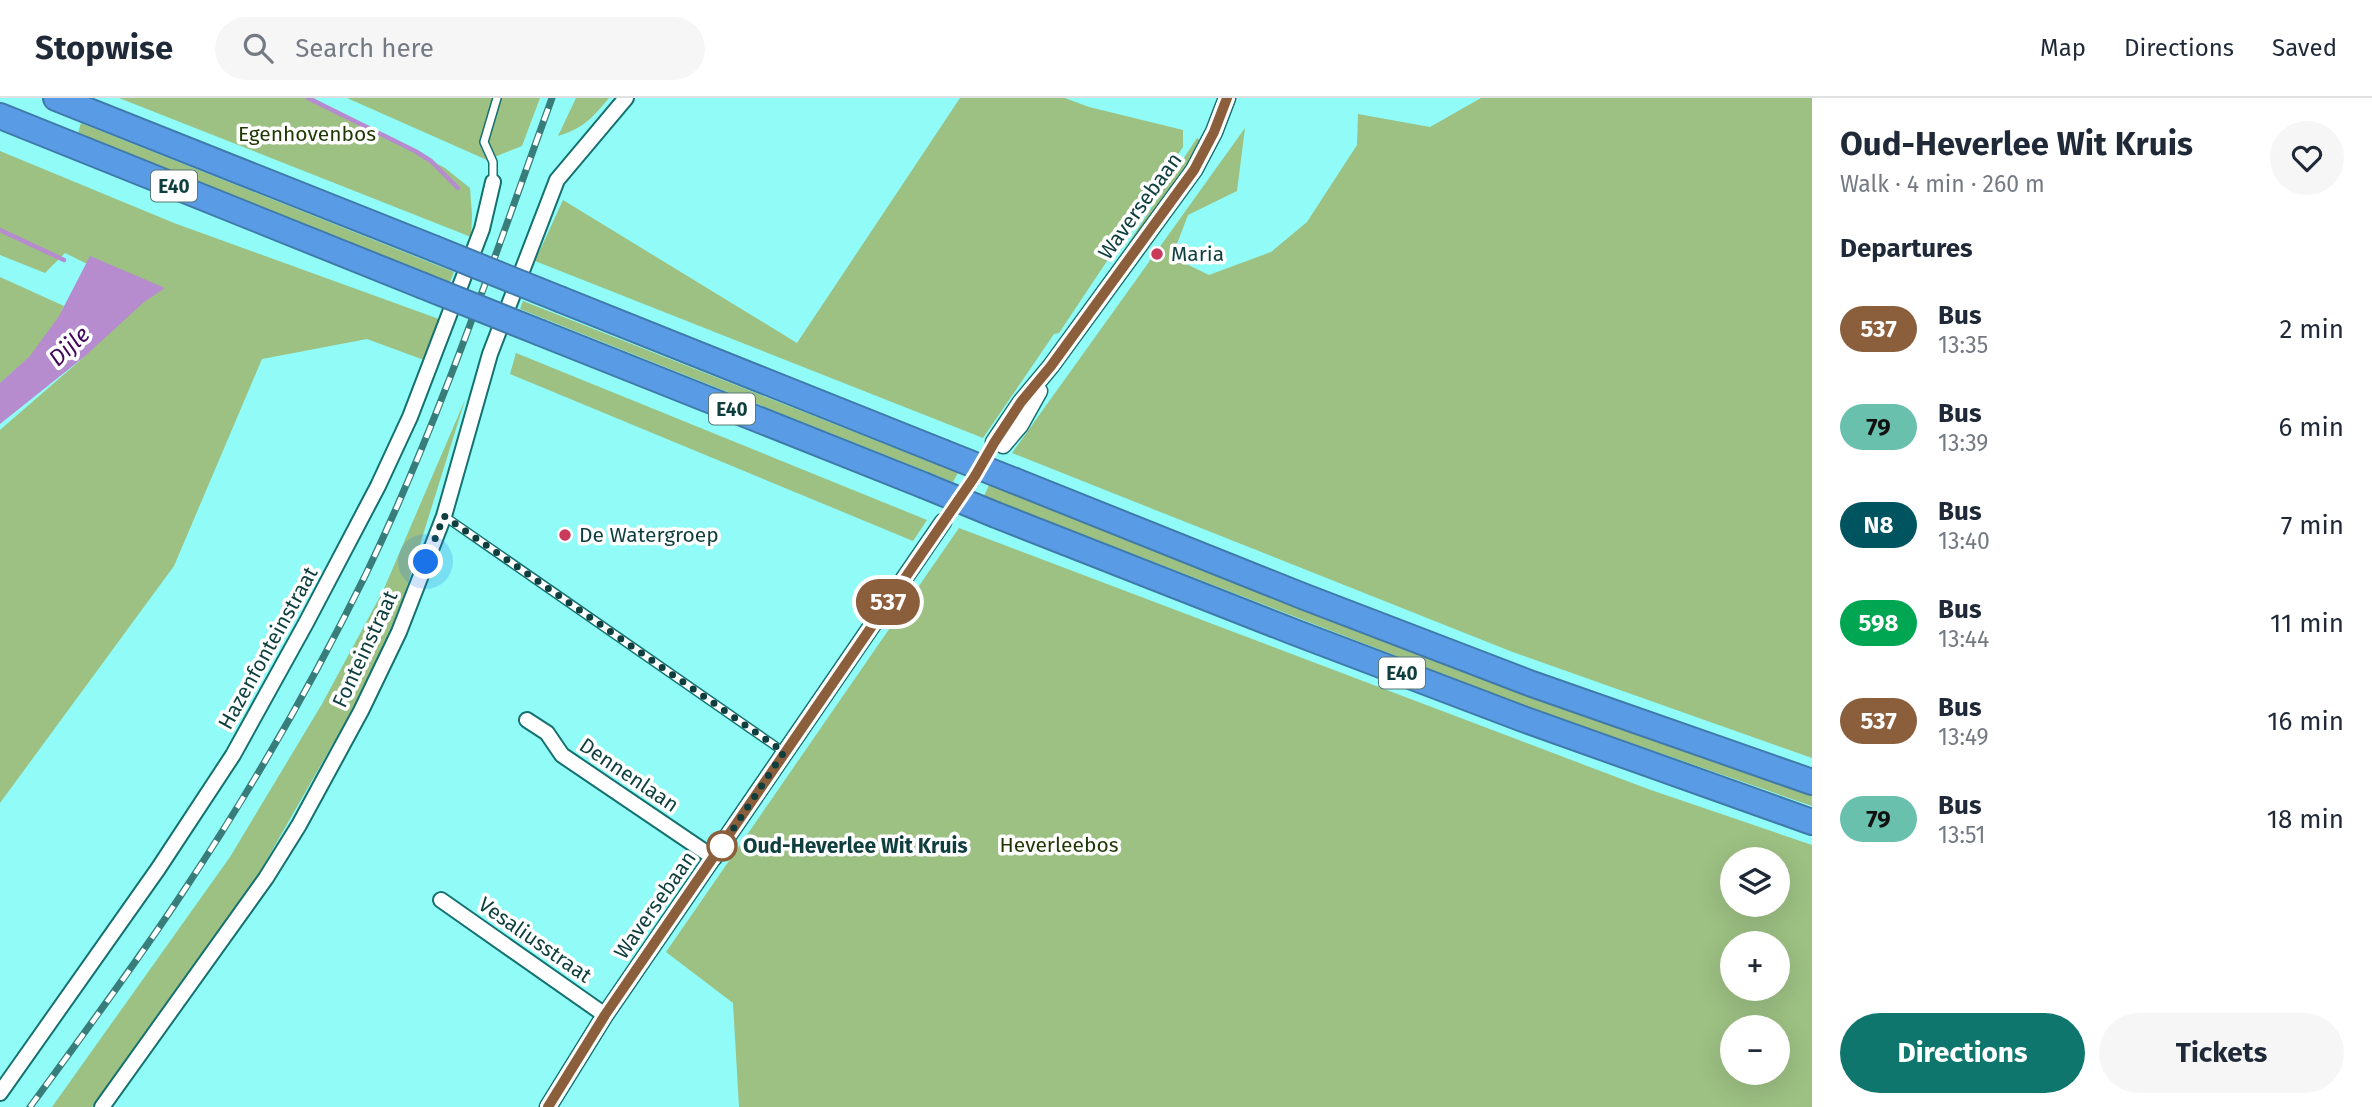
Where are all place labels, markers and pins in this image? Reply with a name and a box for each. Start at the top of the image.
place label: Maria [1171,241,1224,267]
marker: Maria [1149,246,1165,262]
place label: De Watergroep [579,522,719,548]
marker: De Watergroep [557,527,573,543]
marker: Oud-Heverlee Wit Kruis [707,831,737,861]
place label: Oud-Heverlee Wit Kruis [743,833,968,859]

